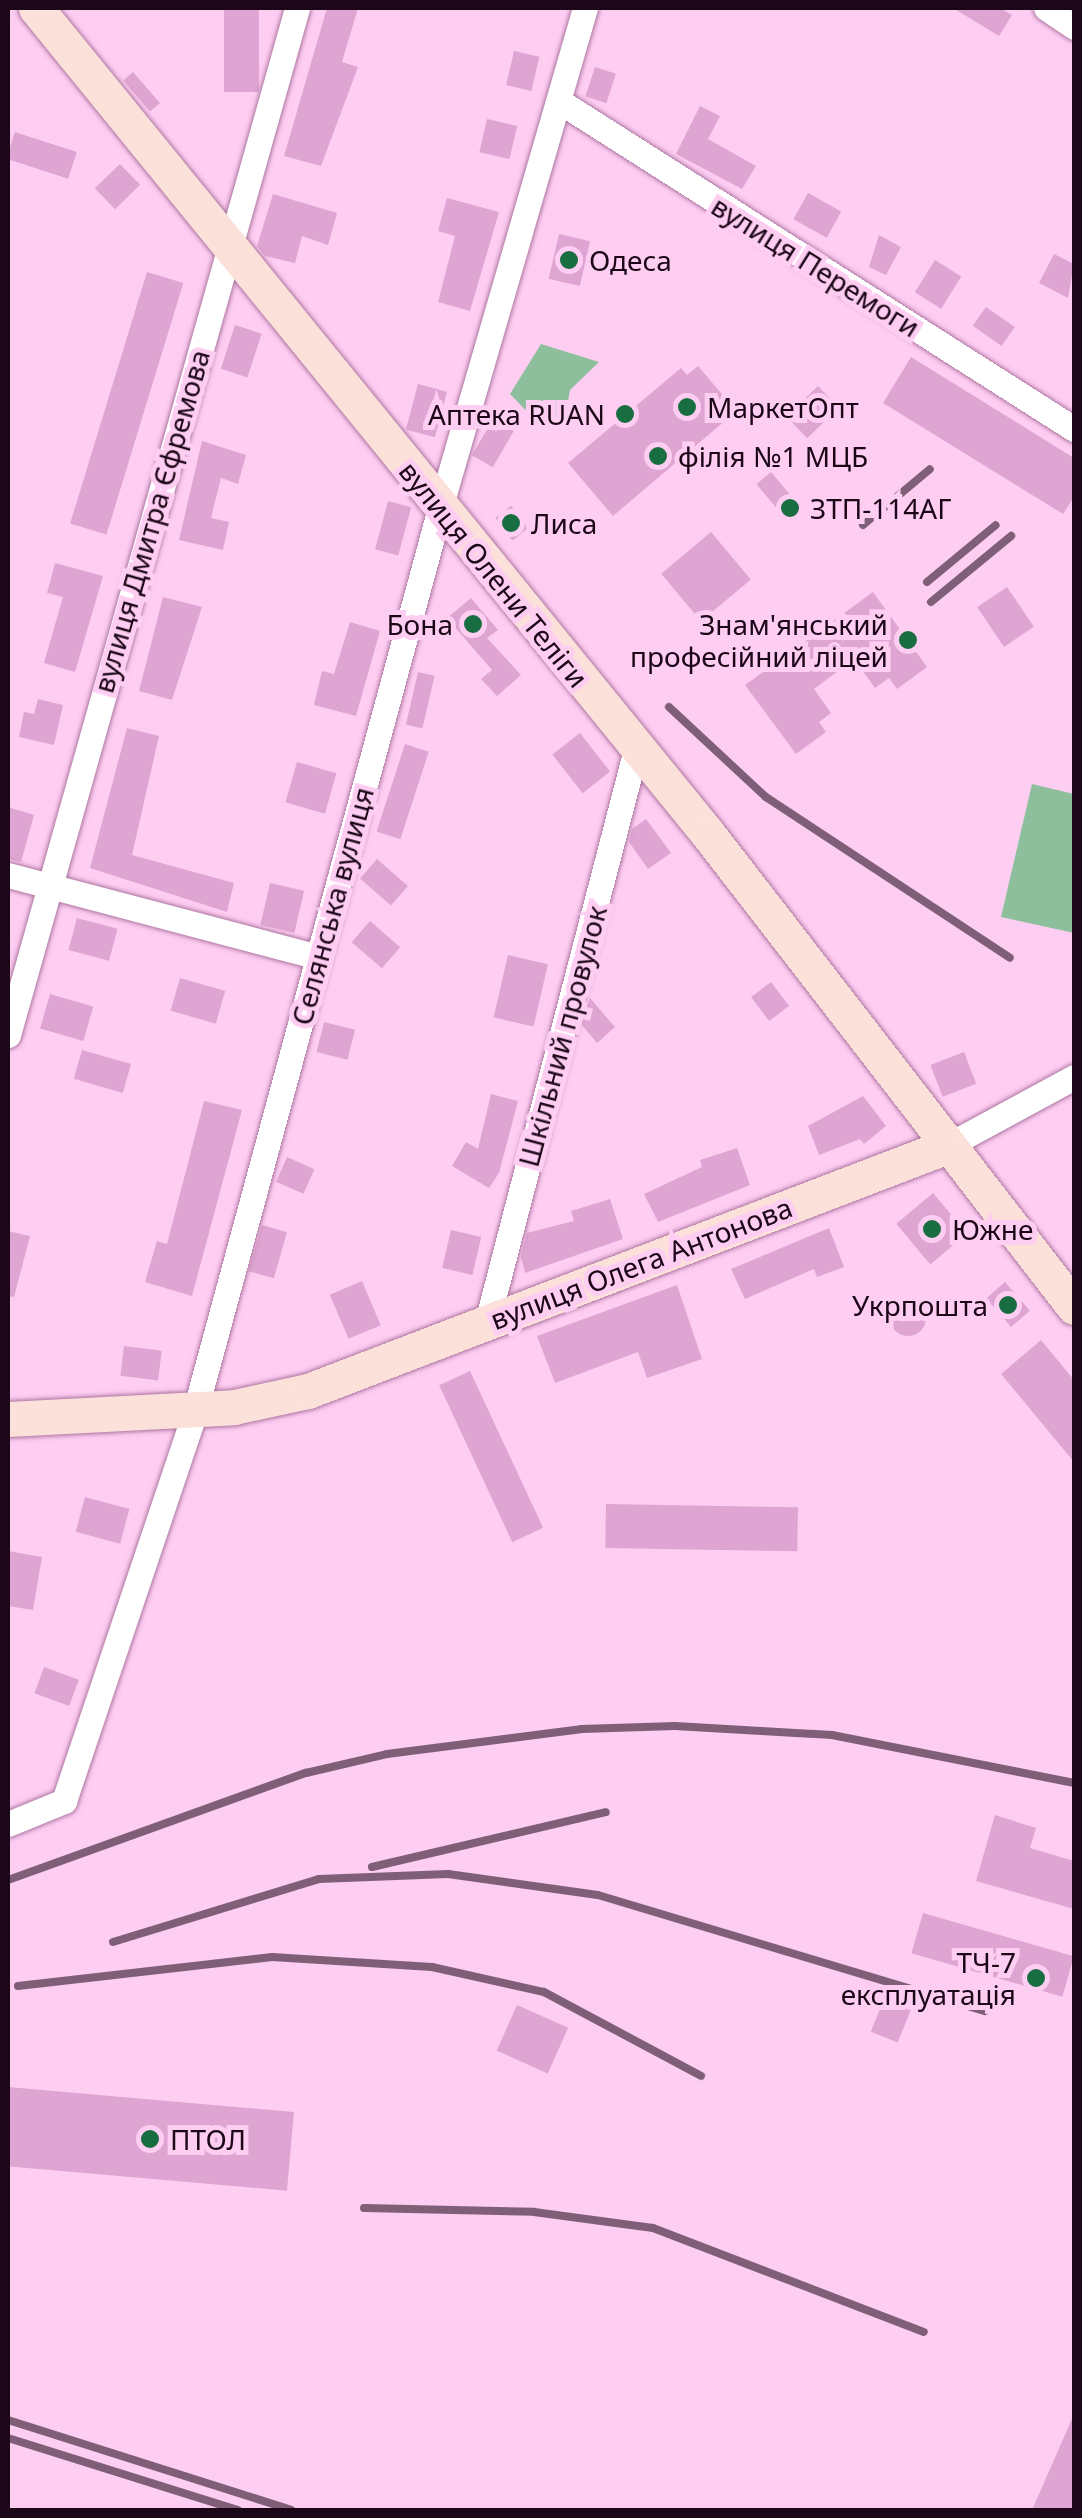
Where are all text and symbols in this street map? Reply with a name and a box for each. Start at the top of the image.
street label: вулиця Перемоги [706,188,926,344]
place label: Одеса [589,243,672,277]
marker: Одеса [558,249,580,271]
street label: вулиця Дмитра Єфремова [86,346,216,696]
place label: МаркетОпт [707,390,859,424]
marker: МаркетОпт [676,396,698,418]
place label: Аптека RUAN [428,397,605,431]
marker: Аптека RUAN [614,403,636,425]
place label: філія №1 МЦБ [678,439,868,473]
marker: філія №1 МЦБ [647,445,669,467]
street label: вулиця Олени Теліги [393,454,595,694]
place label: ЗТП-114АГ [810,491,951,525]
marker: ЗТП-114АГ [779,497,801,519]
place label: Лиса [531,506,597,540]
marker: Лиса [500,512,522,534]
place label: Бона [386,607,453,641]
place label: Знам'янський професійний ліцей [630,607,888,673]
marker: Бона [462,613,484,635]
marker: Знам'янський професійний ліцей [897,629,919,651]
street label: Селянська вулиця [284,783,380,1029]
street label: Шкільний провулок [511,902,613,1170]
street label: вулиця Олега Антонова [485,1190,797,1336]
place label: Южне [952,1212,1033,1246]
marker: Южне [921,1218,943,1240]
place label: Укрпошта [852,1288,988,1322]
marker: Укрпошта [997,1294,1019,1316]
place label: ТЧ-7 експлуатація [841,1945,1016,2011]
marker: ТЧ-7 експлуатація [1025,1967,1047,1989]
place label: ПТОЛ [170,2122,246,2156]
marker: ПТОЛ [139,2128,161,2150]

